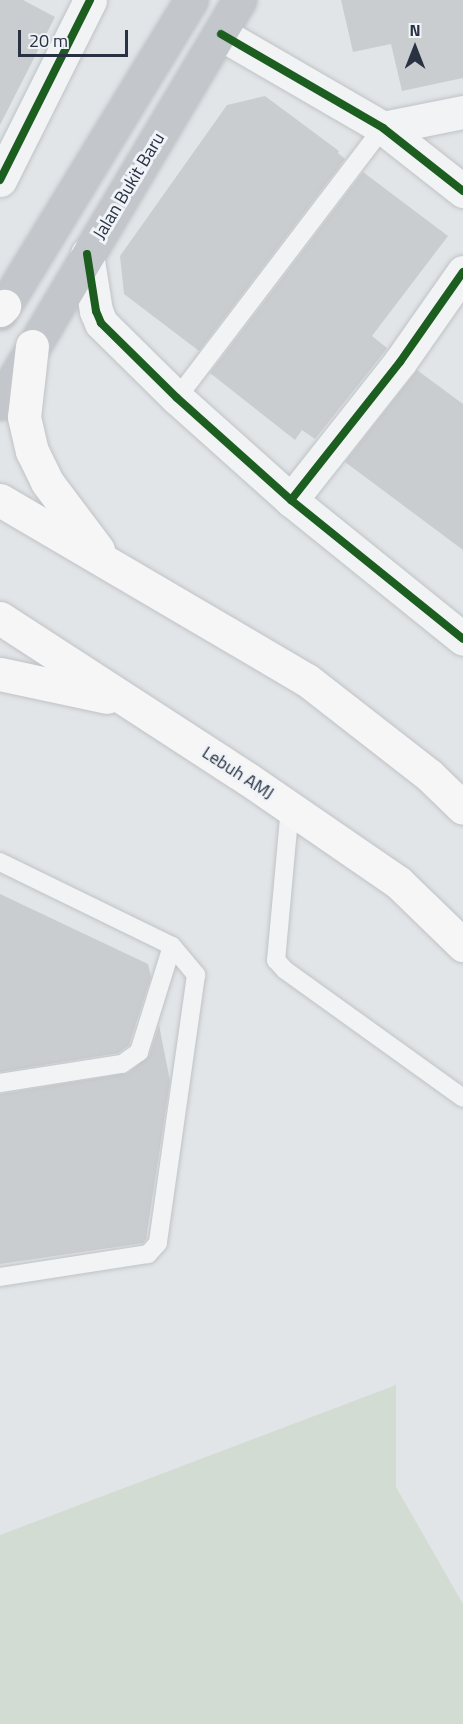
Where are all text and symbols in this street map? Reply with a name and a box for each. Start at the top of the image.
scale bar [21,18,130,56]
north arrow [385,18,445,78]
text: N [409,18,421,42]
text: 20 m [29,27,68,54]
street label: Jalan Bukit Baru [89,129,169,243]
street label: Lebuh AMJ [198,742,278,804]

